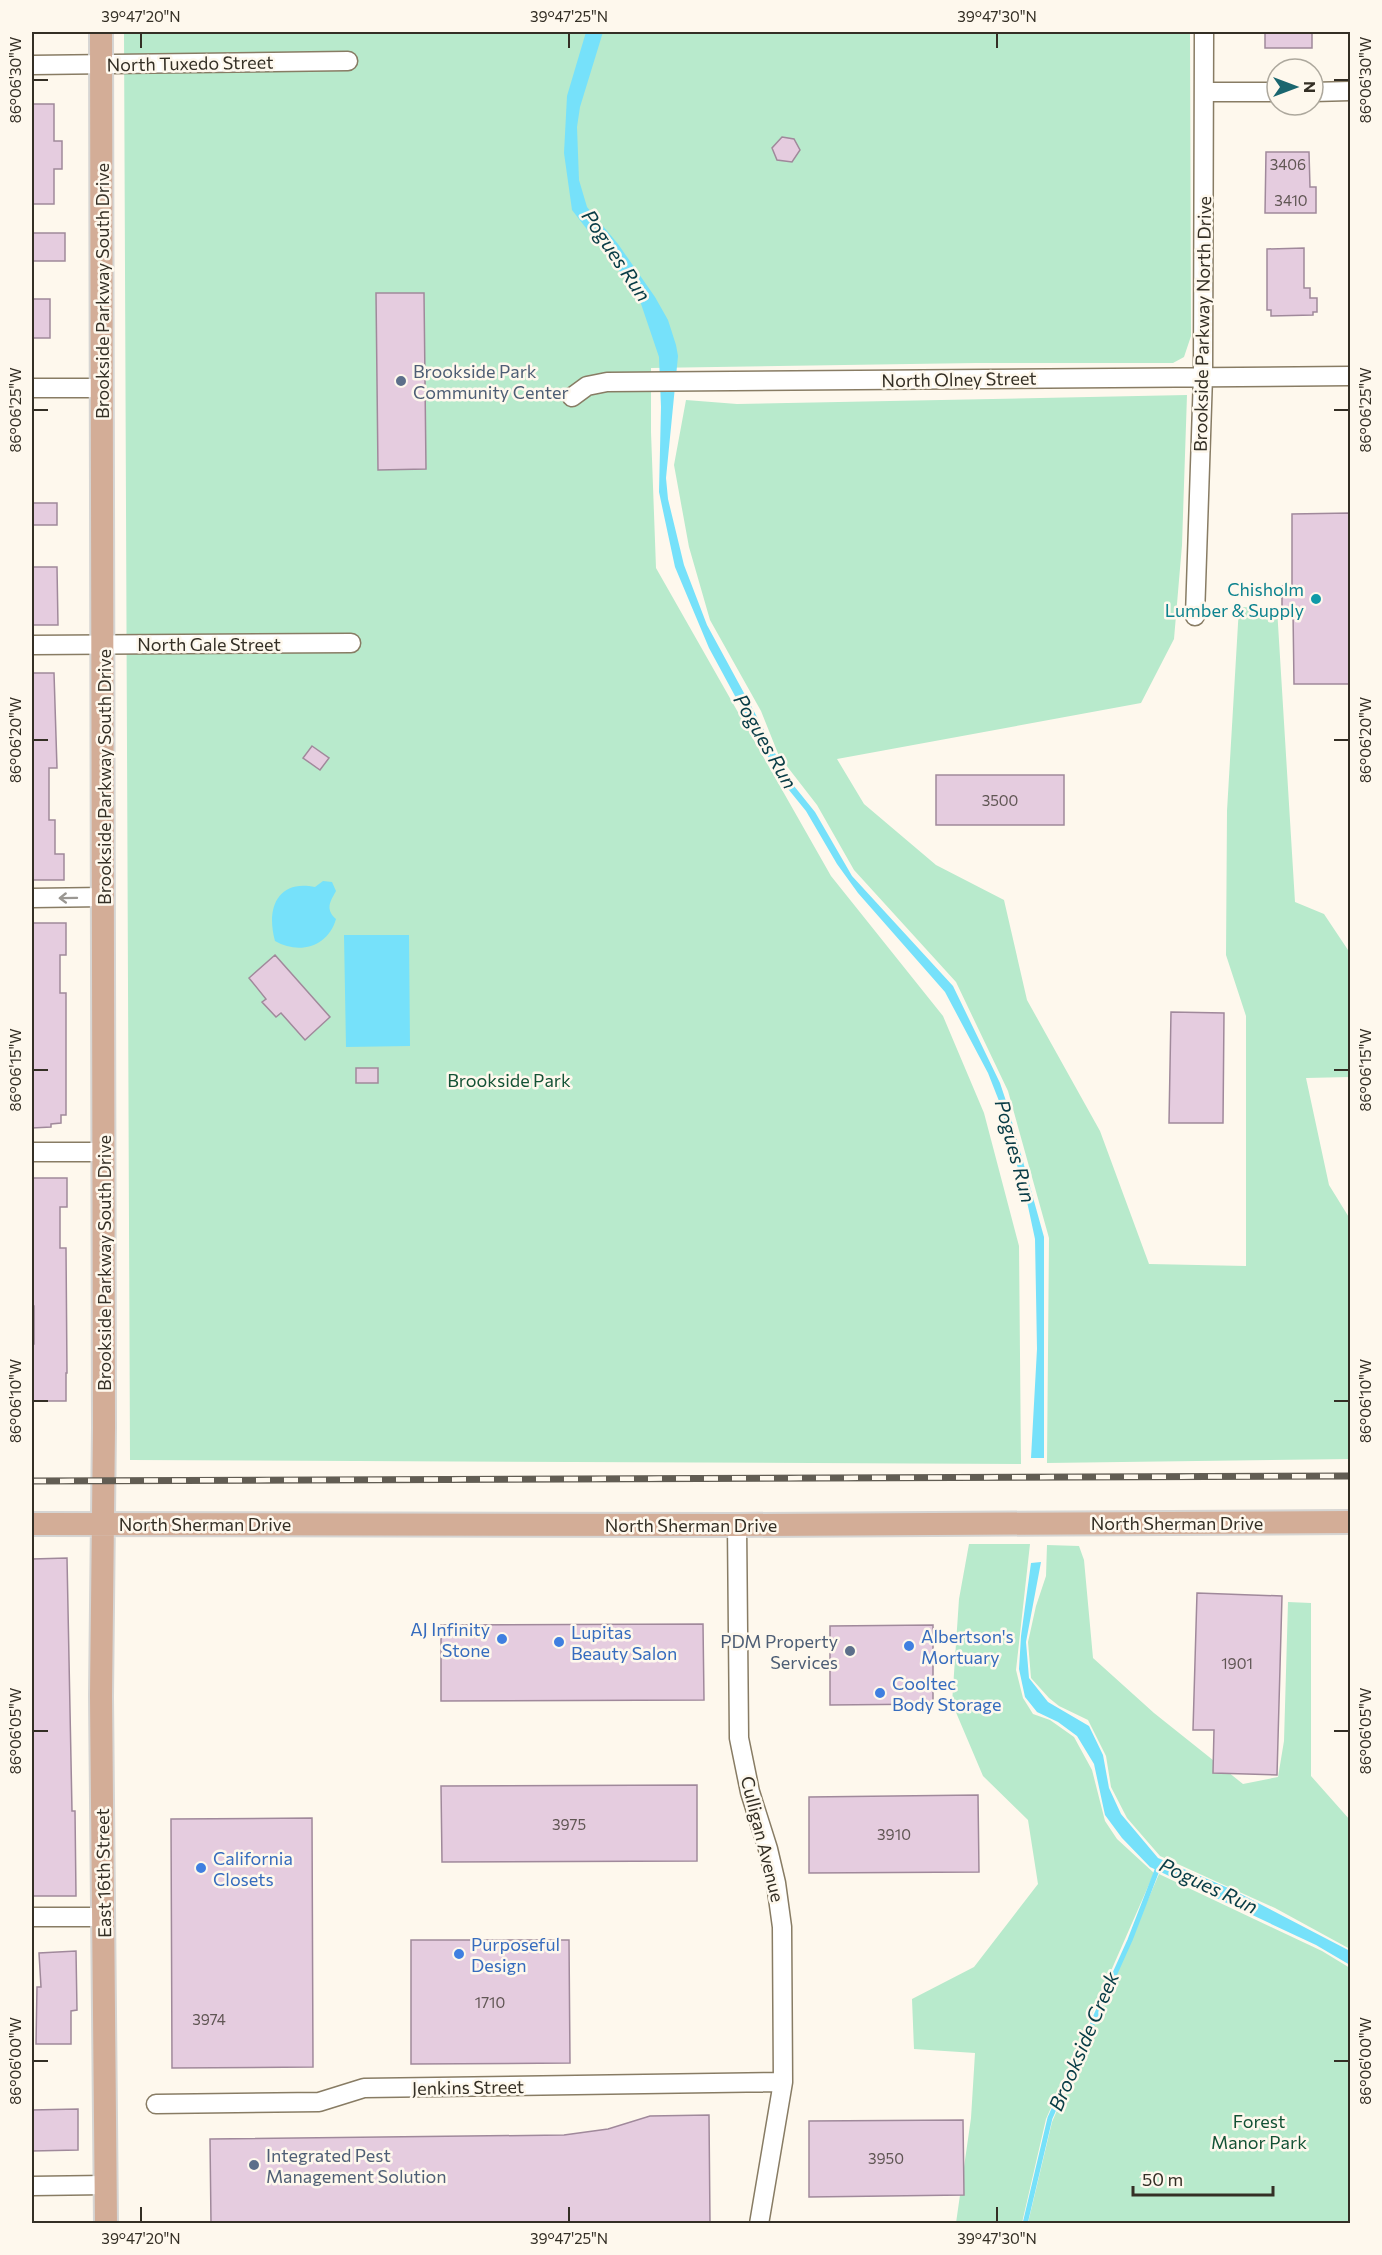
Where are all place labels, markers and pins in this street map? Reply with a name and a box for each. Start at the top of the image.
place label: Brookside Park Community Center [413,360,569,403]
marker: Brookside Park Community Center [394,374,408,388]
place label: Chisholm Lumber & Supply [1165,578,1304,621]
marker: Chisholm Lumber & Supply [1309,592,1323,606]
place label: AJ Infinity Stone [410,1618,490,1661]
place label: Lupitas Beauty Salon [571,1621,677,1664]
place label: Albertson's Mortuary [921,1625,1014,1668]
place label: PDM Property Services [720,1630,838,1673]
marker: AJ Infinity Stone [495,1632,509,1646]
marker: Lupitas Beauty Salon [552,1635,566,1649]
marker: Albertson's Mortuary [902,1639,916,1653]
marker: PDM Property Services [843,1644,857,1658]
place label: Cooltec Body Storage [892,1672,1001,1715]
marker: Cooltec Body Storage [873,1686,887,1700]
place label: California Closets [213,1847,293,1890]
marker: California Closets [194,1861,208,1875]
place label: Purposeful Design [471,1933,560,1976]
marker: Purposeful Design [452,1947,466,1961]
place label: Integrated Pest Management Solution [266,2144,447,2187]
marker: Integrated Pest Management Solution [247,2158,261,2172]

